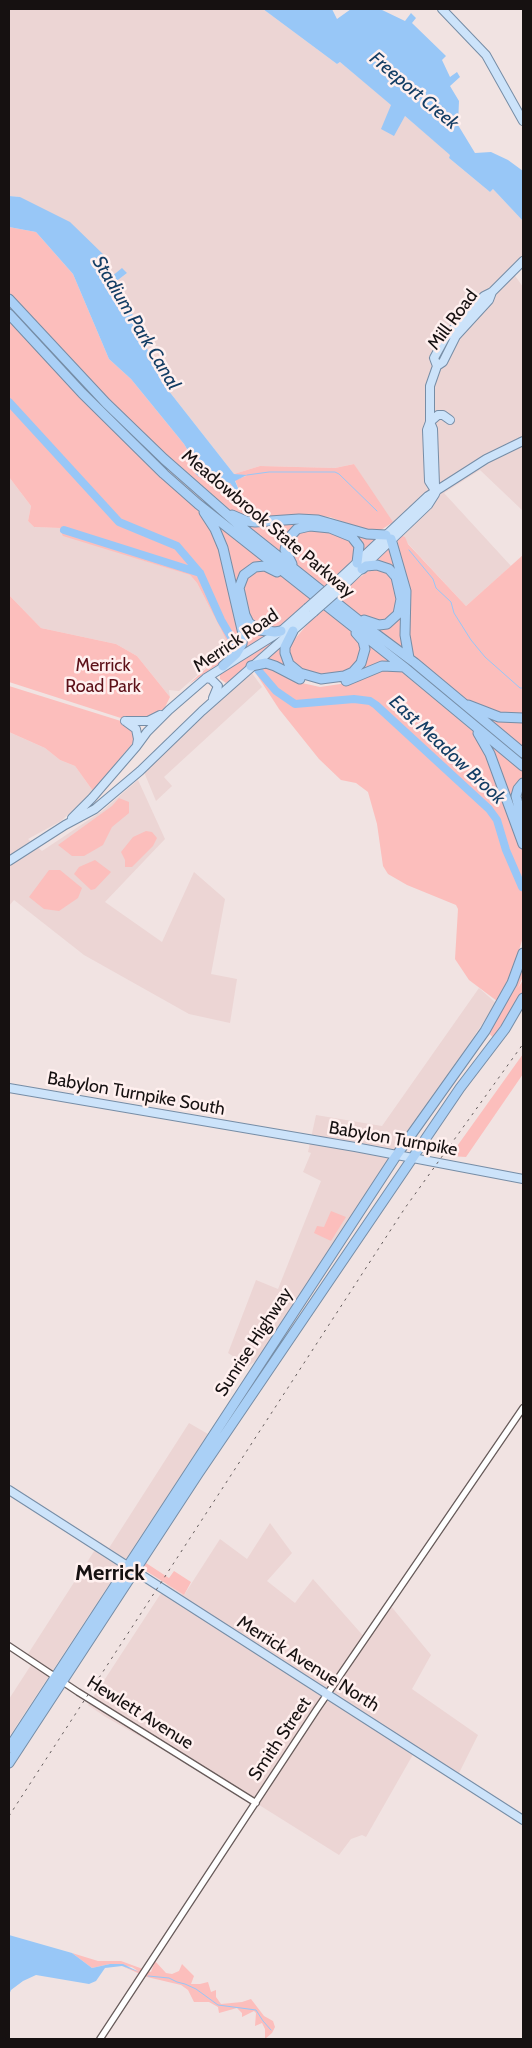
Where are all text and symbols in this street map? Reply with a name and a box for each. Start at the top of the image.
water label: Freeport Creek [365,47,463,135]
water label: Stadium Park Canal [87,252,185,394]
street label: Mill Road [423,286,483,354]
street label: Meadowbrook State Parkway [177,445,359,603]
street label: Merrick Road [189,605,283,677]
park label: Merrick Road Park [65,655,141,698]
water label: East Meadow Brook [384,691,510,809]
street label: Babylon Turnpike South [45,1068,227,1120]
street label: Babylon Turnpike [327,1117,459,1161]
street label: Sunrise Highway [211,1284,297,1400]
district label: Merrick [75,1561,145,1587]
street label: Merrick Avenue North [233,1611,383,1717]
street label: Hewlett Avenue [83,1672,197,1754]
street label: Smith Street [244,1693,316,1785]

